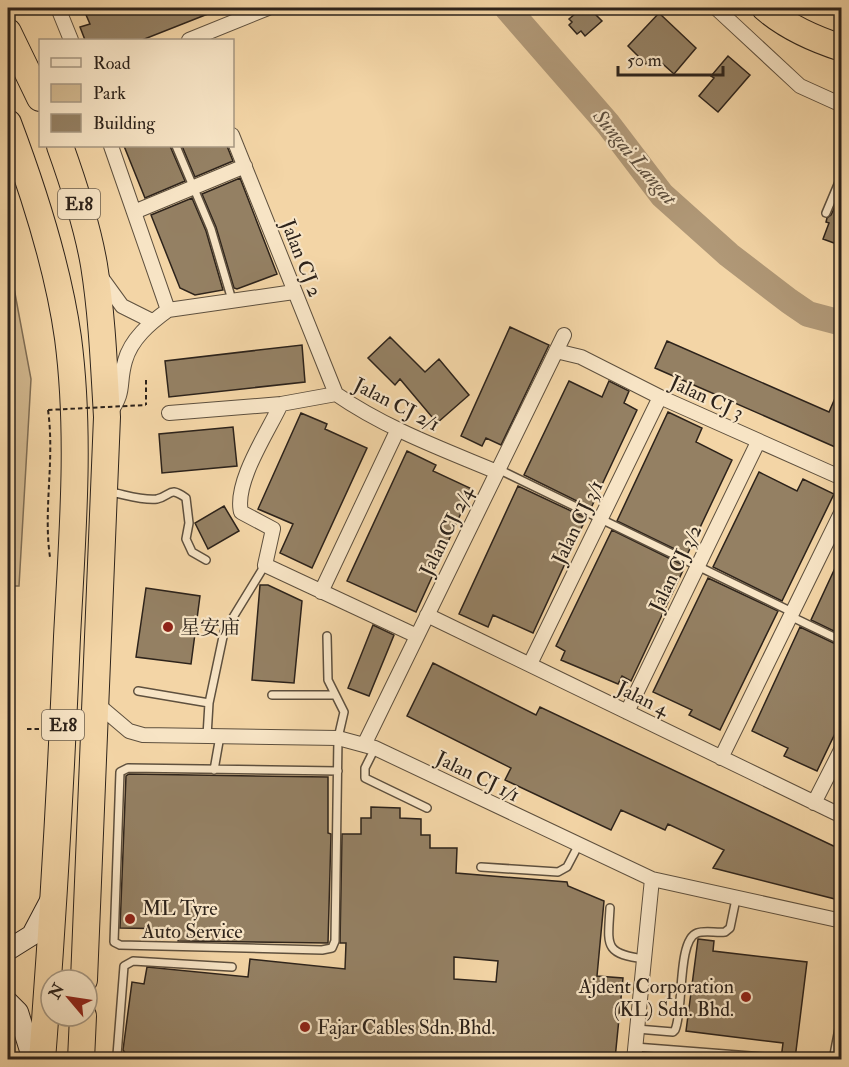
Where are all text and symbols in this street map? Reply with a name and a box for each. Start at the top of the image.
legend [39,39,234,147]
scale bar [618,39,723,77]
text: 50 m [627,49,662,72]
text: Road [93,52,131,75]
text: Park [93,82,126,105]
water label: Sungai Langat [586,103,683,212]
text: Building [93,112,156,135]
road number: E18 [58,189,100,219]
street label: Jalan CJ 2 [275,215,328,300]
street label: Jalan CJ 3 [665,369,748,425]
street label: Jalan CJ 2/1 [349,372,444,437]
street label: Jalan CJ 3/1 [546,476,609,569]
street label: Jalan CJ 2/4 [414,481,479,581]
street label: Jalan CJ 3/2 [643,521,707,617]
place label: 星安庙 [180,615,240,640]
marker: 星安庙 [161,620,175,634]
street label: Jalan 4 [612,675,674,722]
road number: E18 [42,710,84,740]
street label: Jalan CJ 1/1 [431,745,524,807]
place label: ML Tyre Auto Service [141,896,243,944]
marker: ML Tyre Auto Service [123,912,137,926]
north arrow [39,968,99,1028]
place label: Ajdent Corporation (KL) Sdn. Bhd. [578,974,734,1022]
text: N [44,980,69,1003]
marker: Ajdent Corporation (KL) Sdn. Bhd. [739,990,753,1004]
place label: Fajar Cables Sdn. Bhd. [317,1015,495,1040]
marker: Fajar Cables Sdn. Bhd. [298,1020,312,1034]

